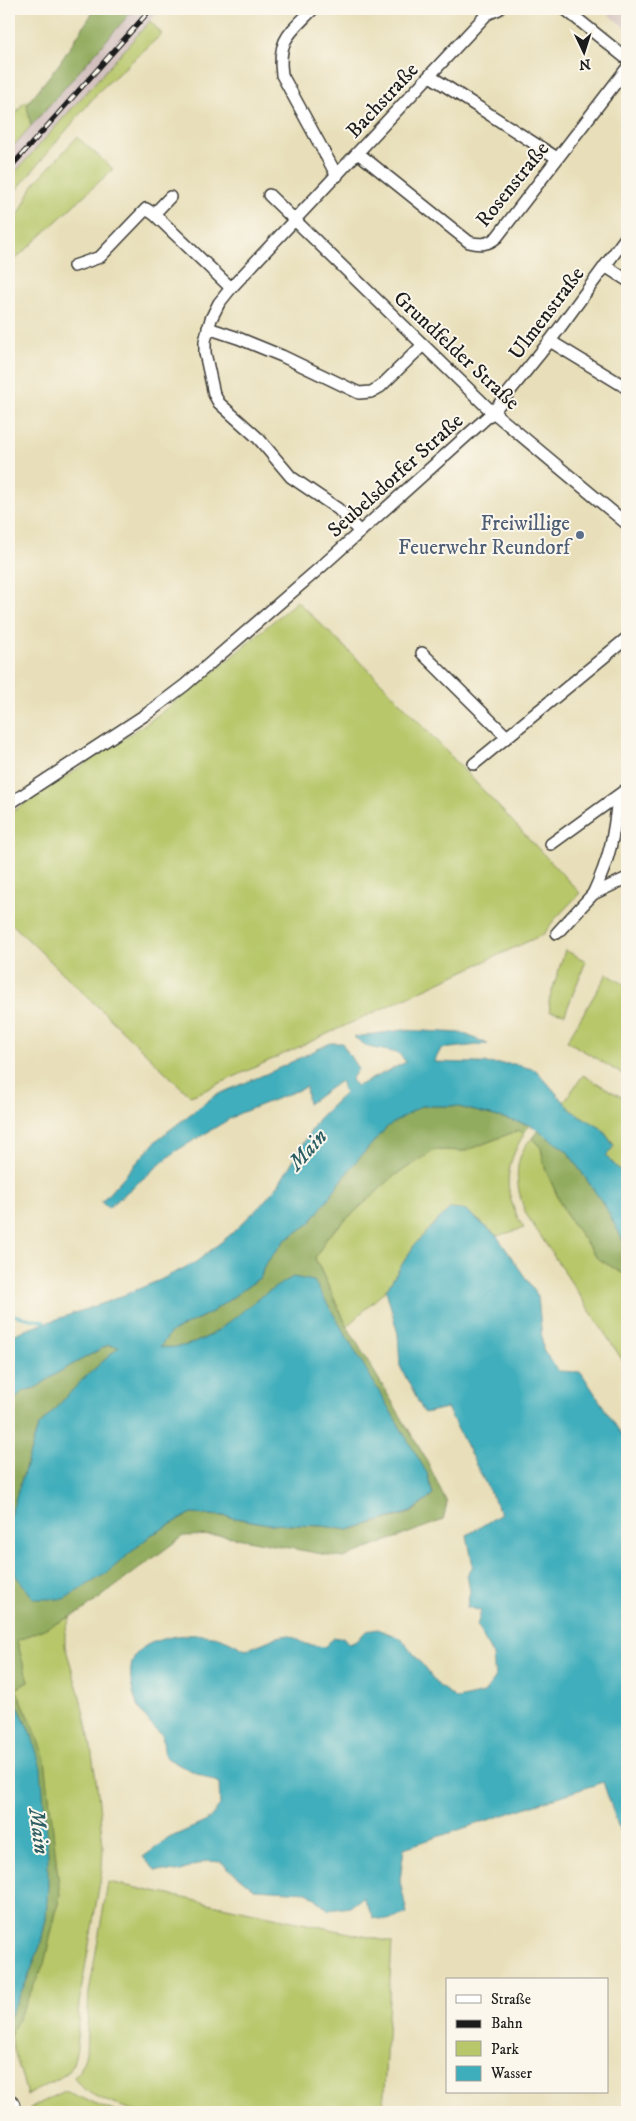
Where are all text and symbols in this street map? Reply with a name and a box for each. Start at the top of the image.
north arrow [558,28,608,78]
text: N [578,55,591,73]
street label: Bachstraße [341,57,425,144]
street label: Rosenstraße [470,136,555,233]
street label: Ulmenstraße [503,262,590,365]
street label: Grundfelder Straße [388,286,525,416]
street label: Seubelsdorfer Straße [322,408,469,543]
place label: Freiwillige Feuerwehr Reundorf [398,511,573,561]
marker: Freiwillige Feuerwehr Reundorf [574,529,586,541]
water label: Main [281,1124,333,1178]
water label: Main [22,1805,55,1856]
legend [446,1978,608,2094]
text: Straße [491,1990,531,2009]
text: Bahn [491,2014,523,2033]
text: Park [491,2040,520,2059]
text: Wasser [490,2064,532,2083]

